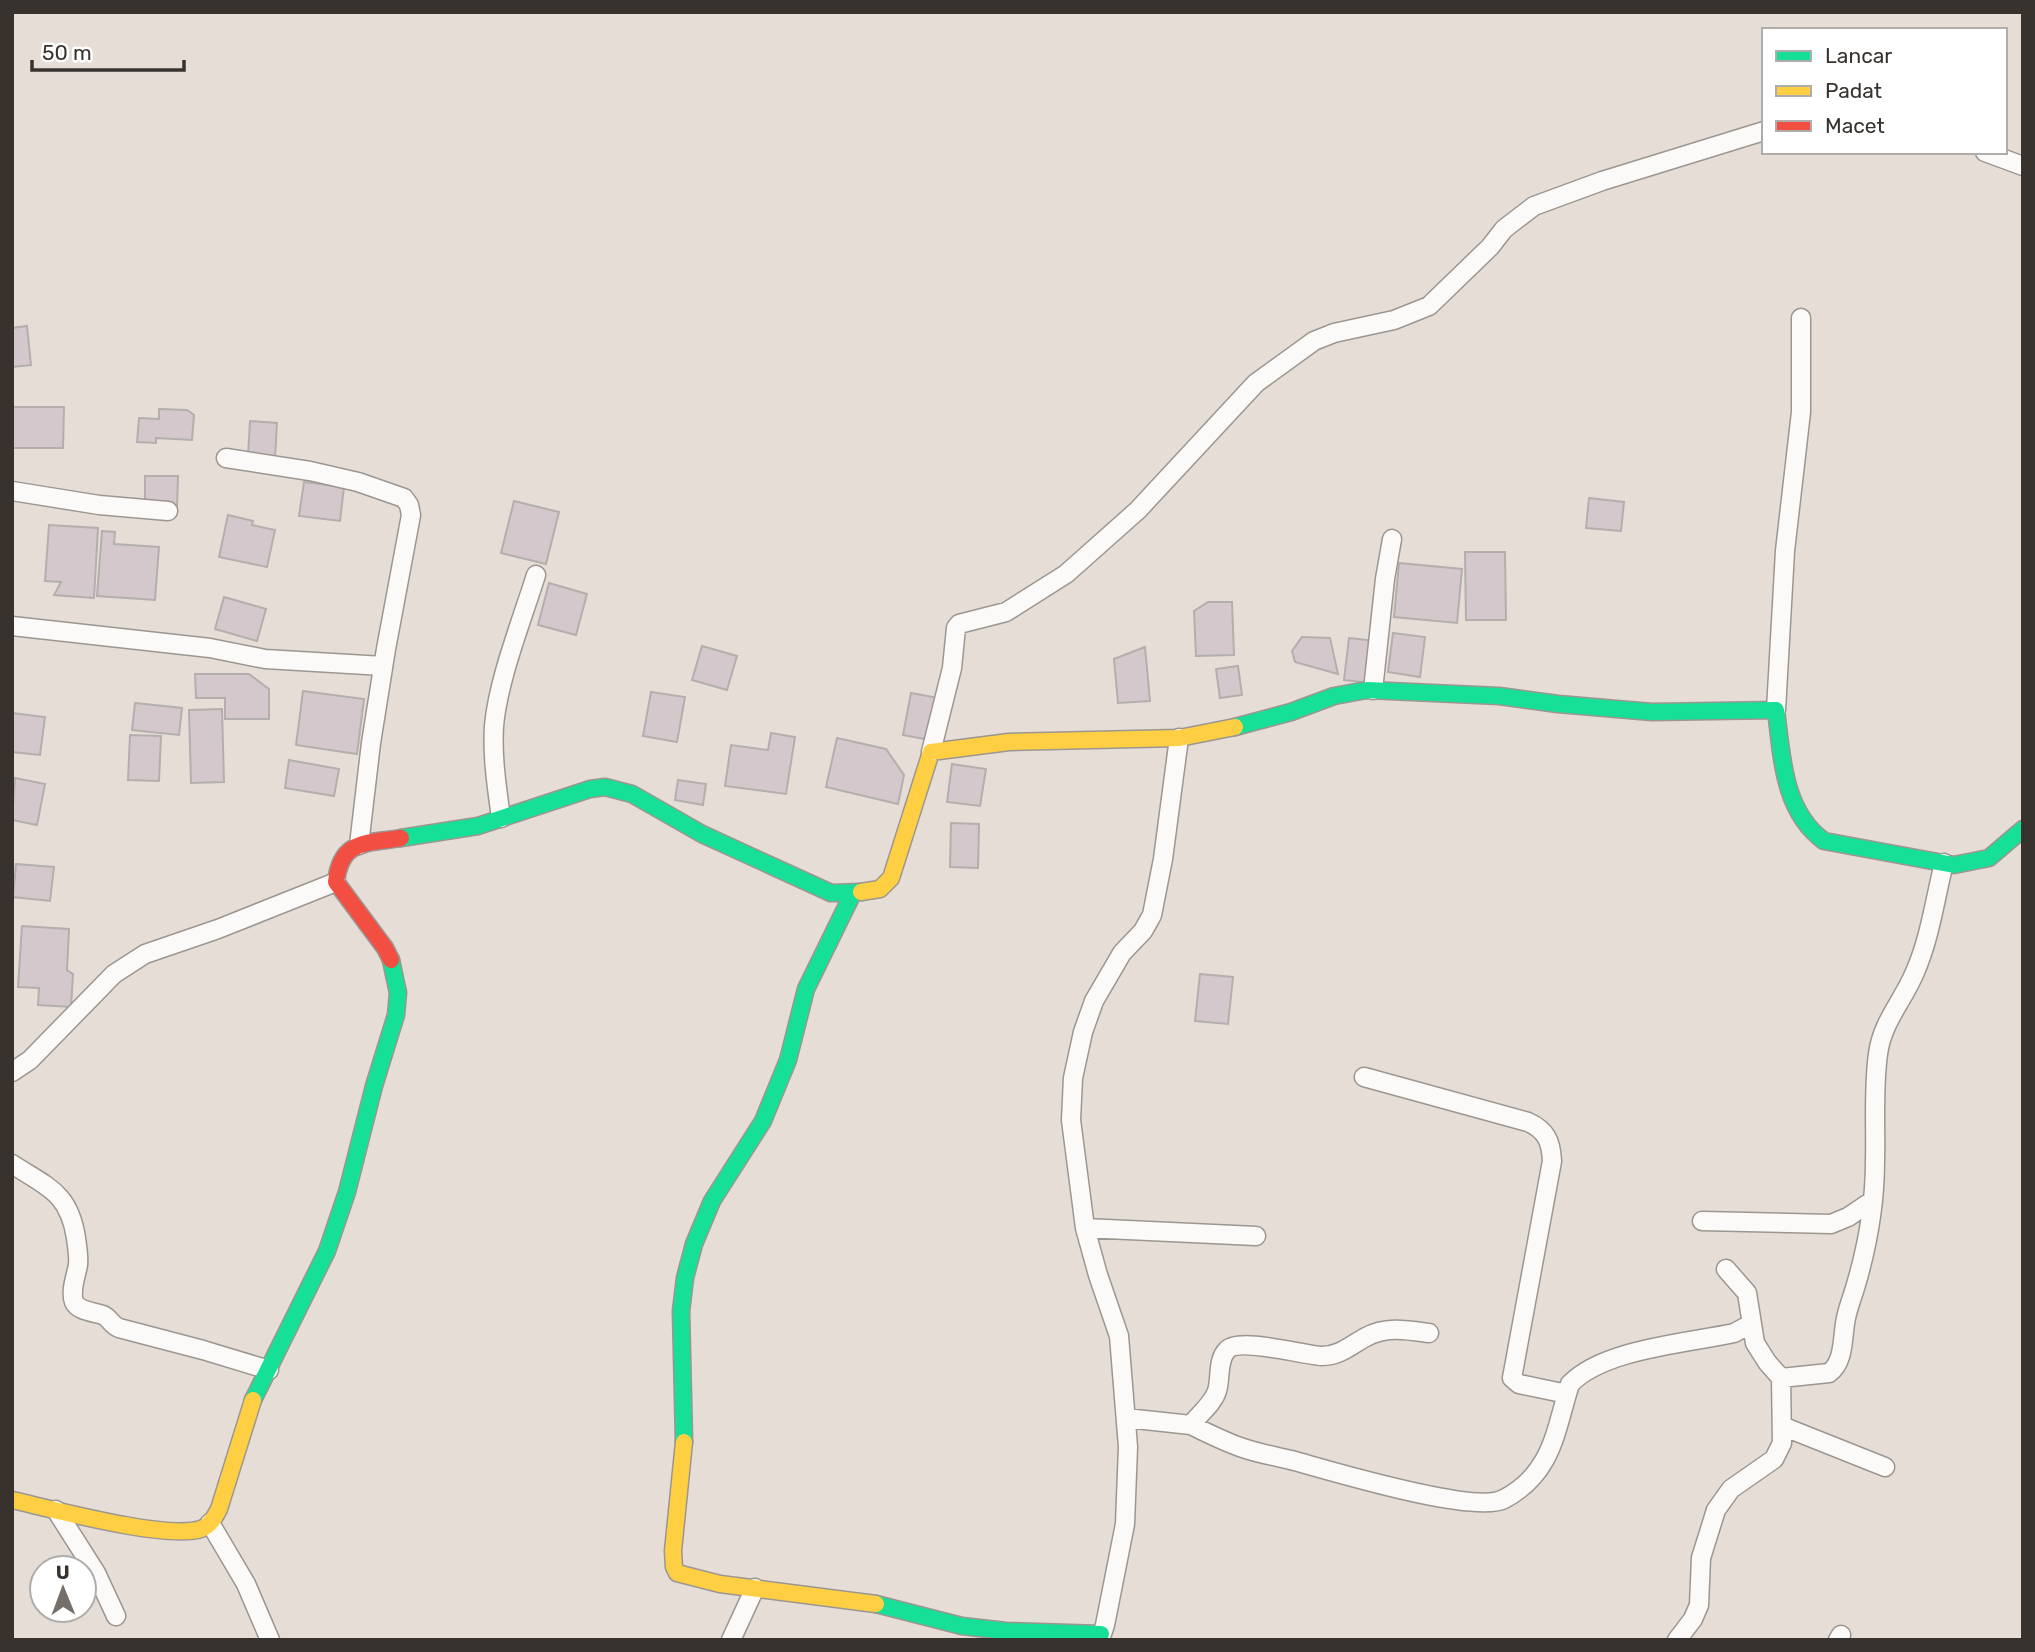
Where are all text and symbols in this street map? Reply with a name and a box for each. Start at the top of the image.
scale bar [32,28,184,72]
legend [1762,28,2007,154]
text: 50 m [42,40,92,65]
text: Lancar [1825,43,1892,68]
text: Padat [1825,78,1882,103]
text: Macet [1825,113,1885,138]
north arrow [28,1554,98,1624]
text: U [56,1561,70,1584]

